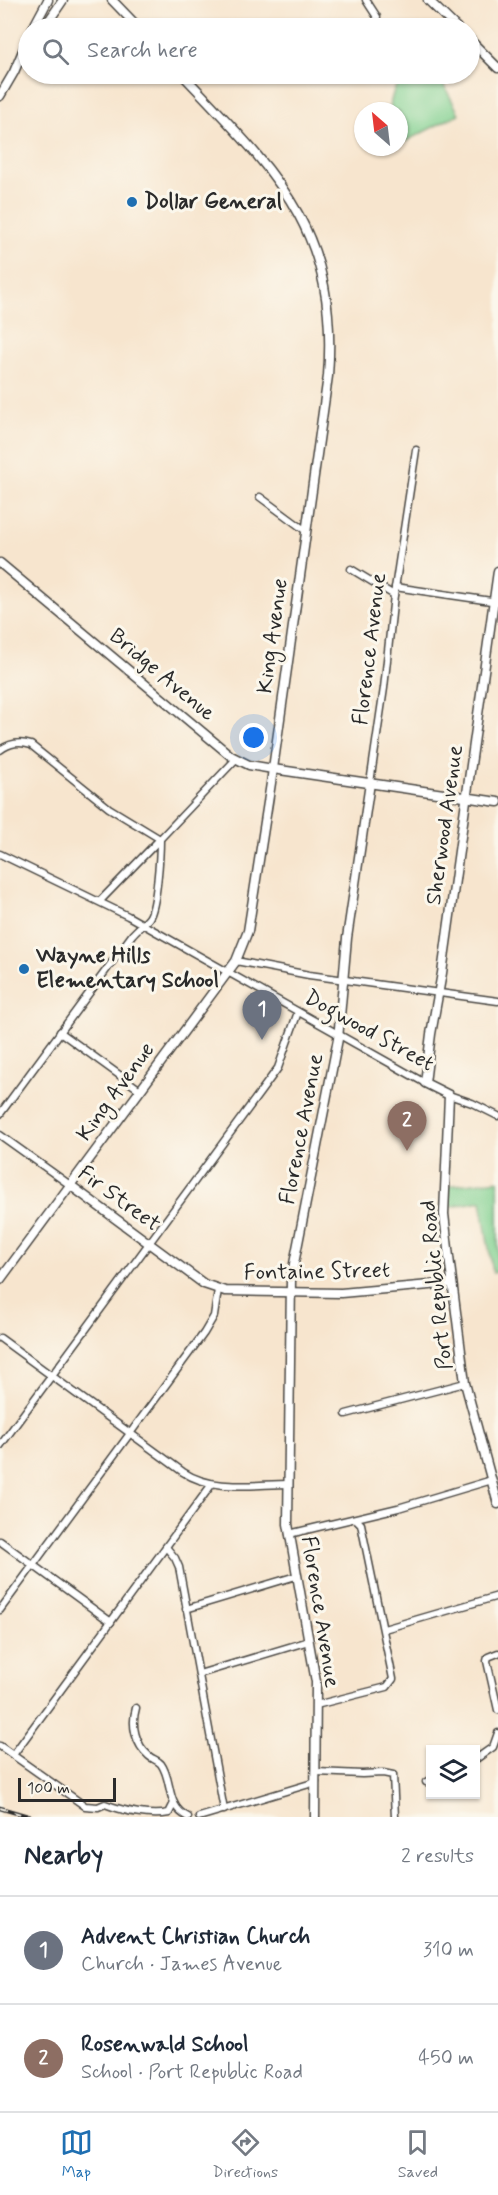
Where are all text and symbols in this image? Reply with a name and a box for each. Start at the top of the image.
search box [18,18,480,84]
icon: search [39,35,72,68]
text: Search here [87,37,198,65]
north arrow [354,102,408,156]
place label: Dollar General [144,188,283,216]
marker: Dollar General [125,195,139,209]
street label: Florence Avenue [347,571,393,727]
street label: King Avenue [251,577,298,696]
street label: Bridge Avenue [103,622,221,728]
your location [239,723,268,752]
street label: Sherwood Avenue [420,743,470,907]
place label: Wayne Hills Elementary School [35,942,219,995]
marker: Wayne Hills Elementary School [17,962,31,976]
street label: Dogwood Street [298,984,439,1081]
pin: 1 [242,990,282,1040]
street label: King Avenue [71,1037,164,1149]
street label: Florence Avenue [274,1051,330,1207]
pin: 2 [388,1102,426,1151]
street label: Fir Street [72,1160,166,1238]
street label: Port Republic Road [414,1199,460,1371]
street label: Fontaine Street [244,1257,390,1287]
street label: Florence Avenue [294,1534,346,1690]
map controls [426,1745,480,1799]
button: layers [426,1745,480,1799]
scale bar [18,1775,116,1802]
text: 100 m [27,1778,70,1799]
text: Nearby [24,1839,103,1873]
text: 2 results [401,1843,474,1870]
text: Advent Christian Church [81,1923,310,1951]
text: 1 [39,1937,48,1964]
text: 310 m [423,1937,474,1964]
text: Church · James Avenue [81,1951,282,1978]
text: Rosenwald School [81,2031,248,2059]
text: 2 [39,2045,48,2072]
text: 450 m [418,2045,474,2072]
text: School · Port Republic Road [81,2059,303,2086]
tab: Map [60,2126,93,2183]
tab: Directions [212,2126,278,2183]
tab: Saved [398,2126,438,2183]

